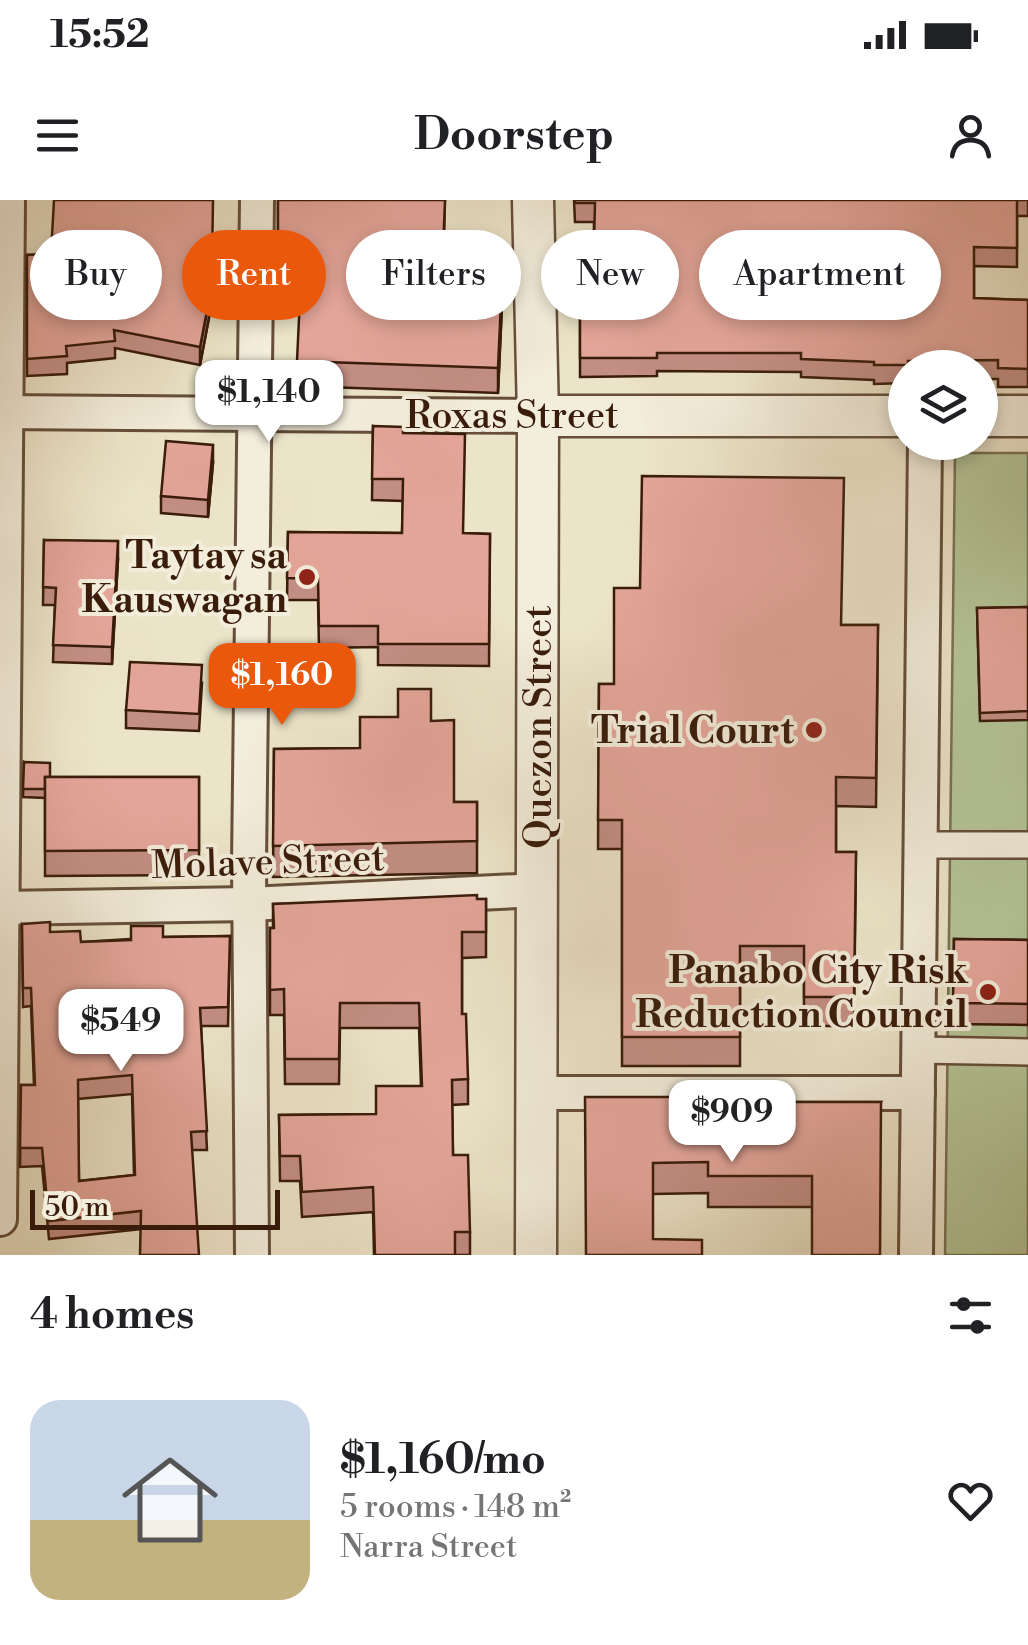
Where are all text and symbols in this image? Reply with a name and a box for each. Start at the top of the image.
text: 15:52 [50,12,150,59]
text: Doorstep [414,107,614,164]
icon: menu [30,108,85,163]
icon: person [943,108,998,163]
chip: Buy [30,230,162,320]
chip: Rent [182,230,326,320]
chip: Filters [346,230,521,320]
chip: New [541,230,679,320]
chip: Apartment [699,230,941,320]
map controls [888,350,998,460]
button: layers [888,350,998,460]
pin: $1,140 [188,360,350,445]
text: $1,140 [217,372,321,412]
street label: Roxas Street [405,393,619,440]
place label: Taytay sa Kauswagan [82,533,287,624]
marker: Taytay sa Kauswagan [296,566,318,588]
street label: Quezon Street [516,605,563,849]
pin: $1,160 [201,643,363,728]
text: $1,160 [231,655,333,695]
place label: Trial Court [591,708,795,755]
marker: Trial Court [803,719,825,741]
street label: Molave Street [150,835,386,890]
place label: Panabo City Risk Reduction Council [635,948,969,1039]
marker: Panabo City Risk Reduction Council [977,981,999,1003]
pin: $549 [62,989,180,1074]
text: $549 [81,1001,161,1041]
pin: $909 [673,1080,791,1165]
text: $909 [691,1092,773,1132]
scale bar [30,1185,280,1230]
text: 50 m [45,1190,109,1225]
icon: filters [943,1288,998,1343]
text: 4 homes [30,1289,194,1342]
text: $1,160/mo [340,1434,546,1487]
icon: home [110,1440,230,1560]
icon: heart [943,1473,998,1528]
text: 5 rooms · 148 m² [340,1487,571,1527]
text: Narra Street [340,1527,517,1567]

